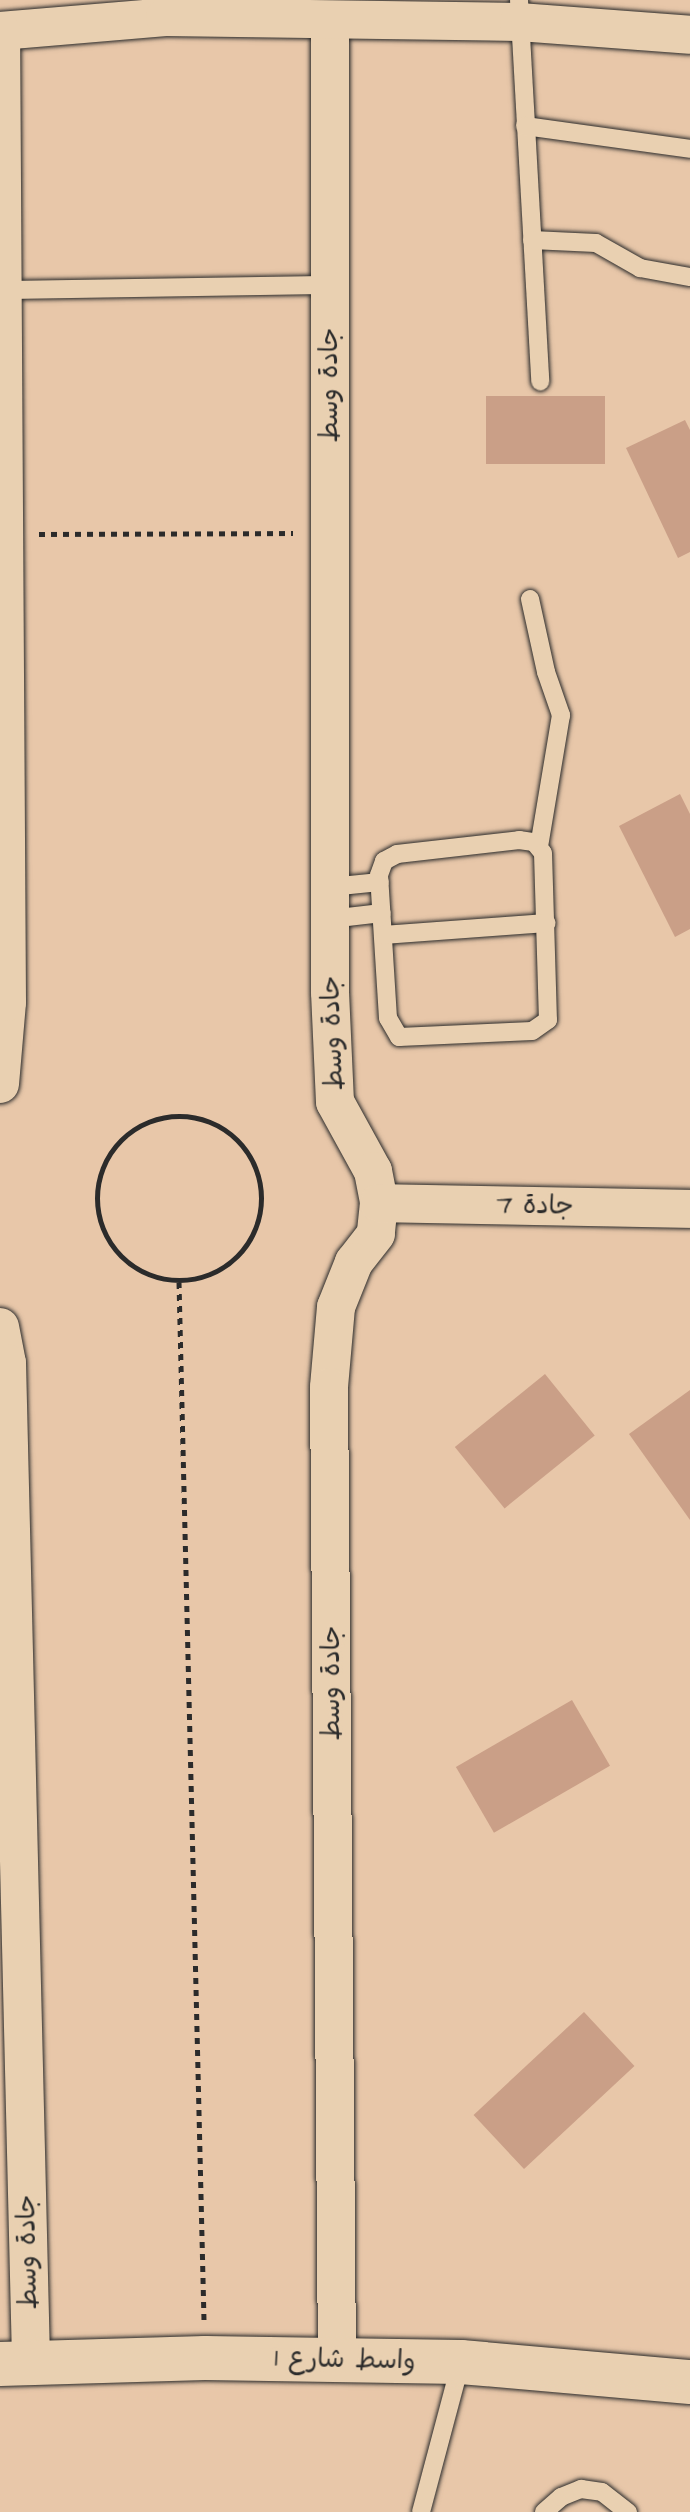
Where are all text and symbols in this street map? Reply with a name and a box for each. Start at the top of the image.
street label: جادة وسط [314,328,346,442]
street label: جادة وسط [315,975,351,1091]
street label: جادة 7 [496,1190,574,1222]
street label: جادة وسط [316,1626,348,1740]
street label: جادة وسط [11,2194,45,2310]
street label: واسط شارع 1 [274,2343,416,2377]

